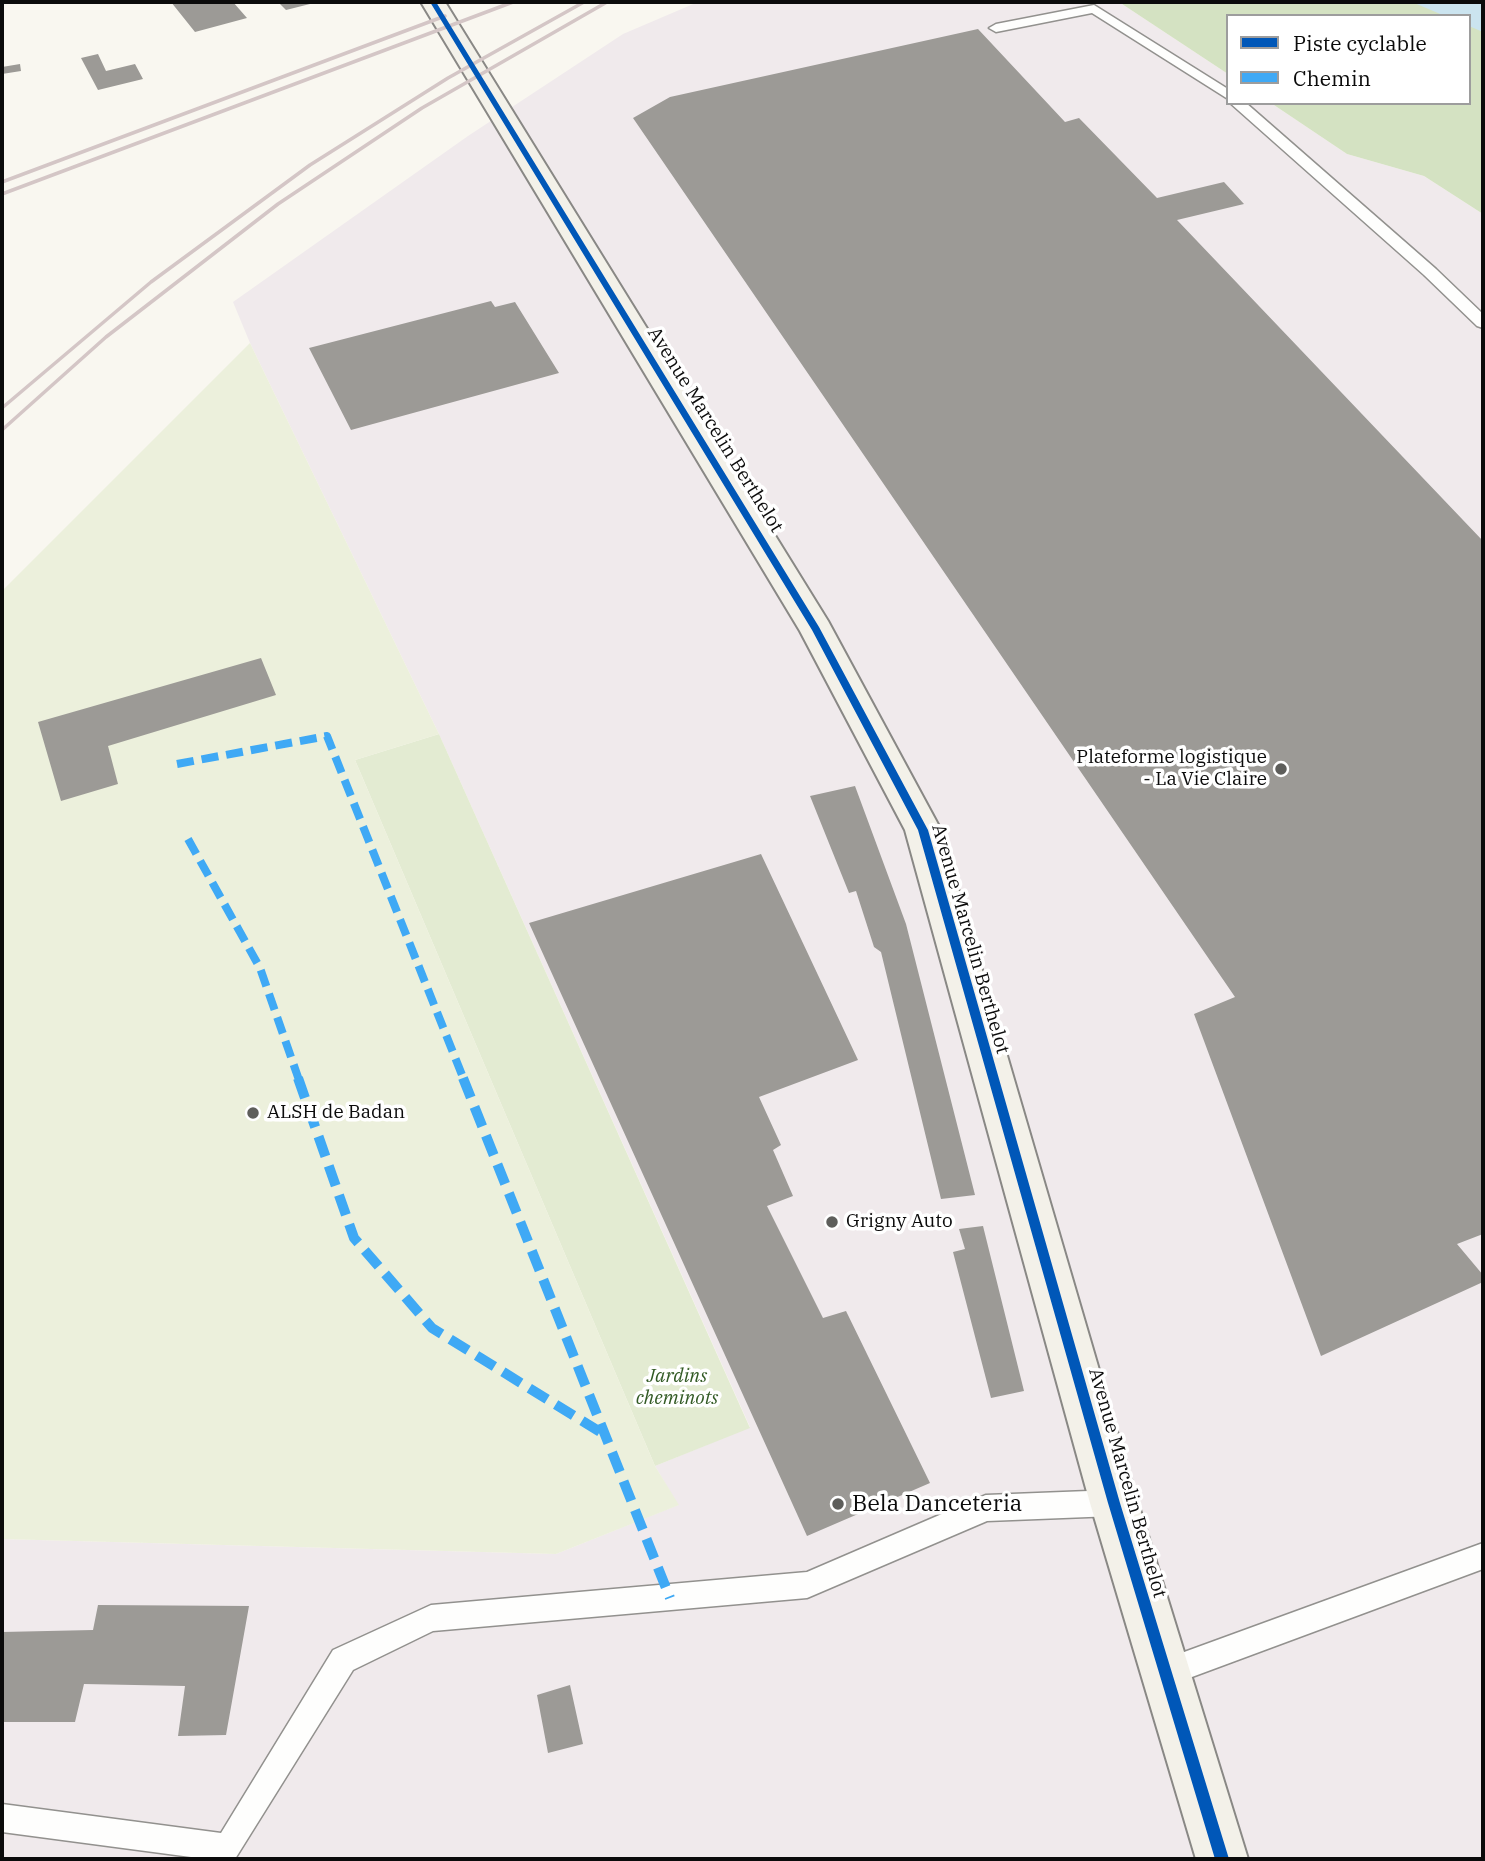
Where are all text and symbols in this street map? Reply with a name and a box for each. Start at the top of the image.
legend [1226,14,1471,105]
text: Piste cyclable [1293,29,1427,57]
text: Chemin [1293,64,1371,92]
street label: Avenue Marcelin Berthelot [642,323,788,537]
place label: Plateforme logistique - La Vie Claire [1076,747,1267,791]
marker: Plateforme logistique - La Vie Claire [1273,761,1289,777]
street label: Avenue Marcelin Berthelot [926,821,1014,1057]
place label: ALSH de Badan [267,1102,405,1124]
marker: ALSH de Badan [245,1105,261,1121]
place label: Grigny Auto [846,1211,953,1233]
marker: Grigny Auto [824,1214,840,1230]
street label: Avenue Marcelin Berthelot [1083,1365,1171,1601]
park label: Jardins cheminots [636,1366,718,1410]
place label: Bela Danceteria [852,1490,1022,1518]
marker: Bela Danceteria [830,1496,846,1512]

